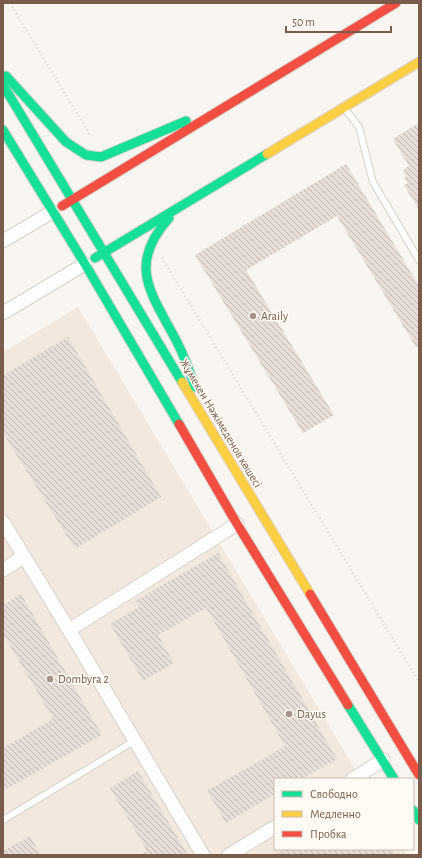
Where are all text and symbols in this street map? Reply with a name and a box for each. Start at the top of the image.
scale bar [286,8,391,34]
text: 50 m [292,16,315,28]
place label: Araily [261,310,288,323]
marker: Araily [248,311,258,321]
street label: Жұмекен Нәжімеденов көшесі [178,356,264,490]
place label: Dombyra 2 [58,673,110,686]
marker: Dombyra 2 [45,674,55,684]
place label: Dayus [297,708,326,721]
marker: Dayus [284,709,294,719]
legend [274,778,414,850]
text: Свободно [310,788,358,800]
text: Медленно [310,808,361,820]
text: Пробка [310,828,347,840]

